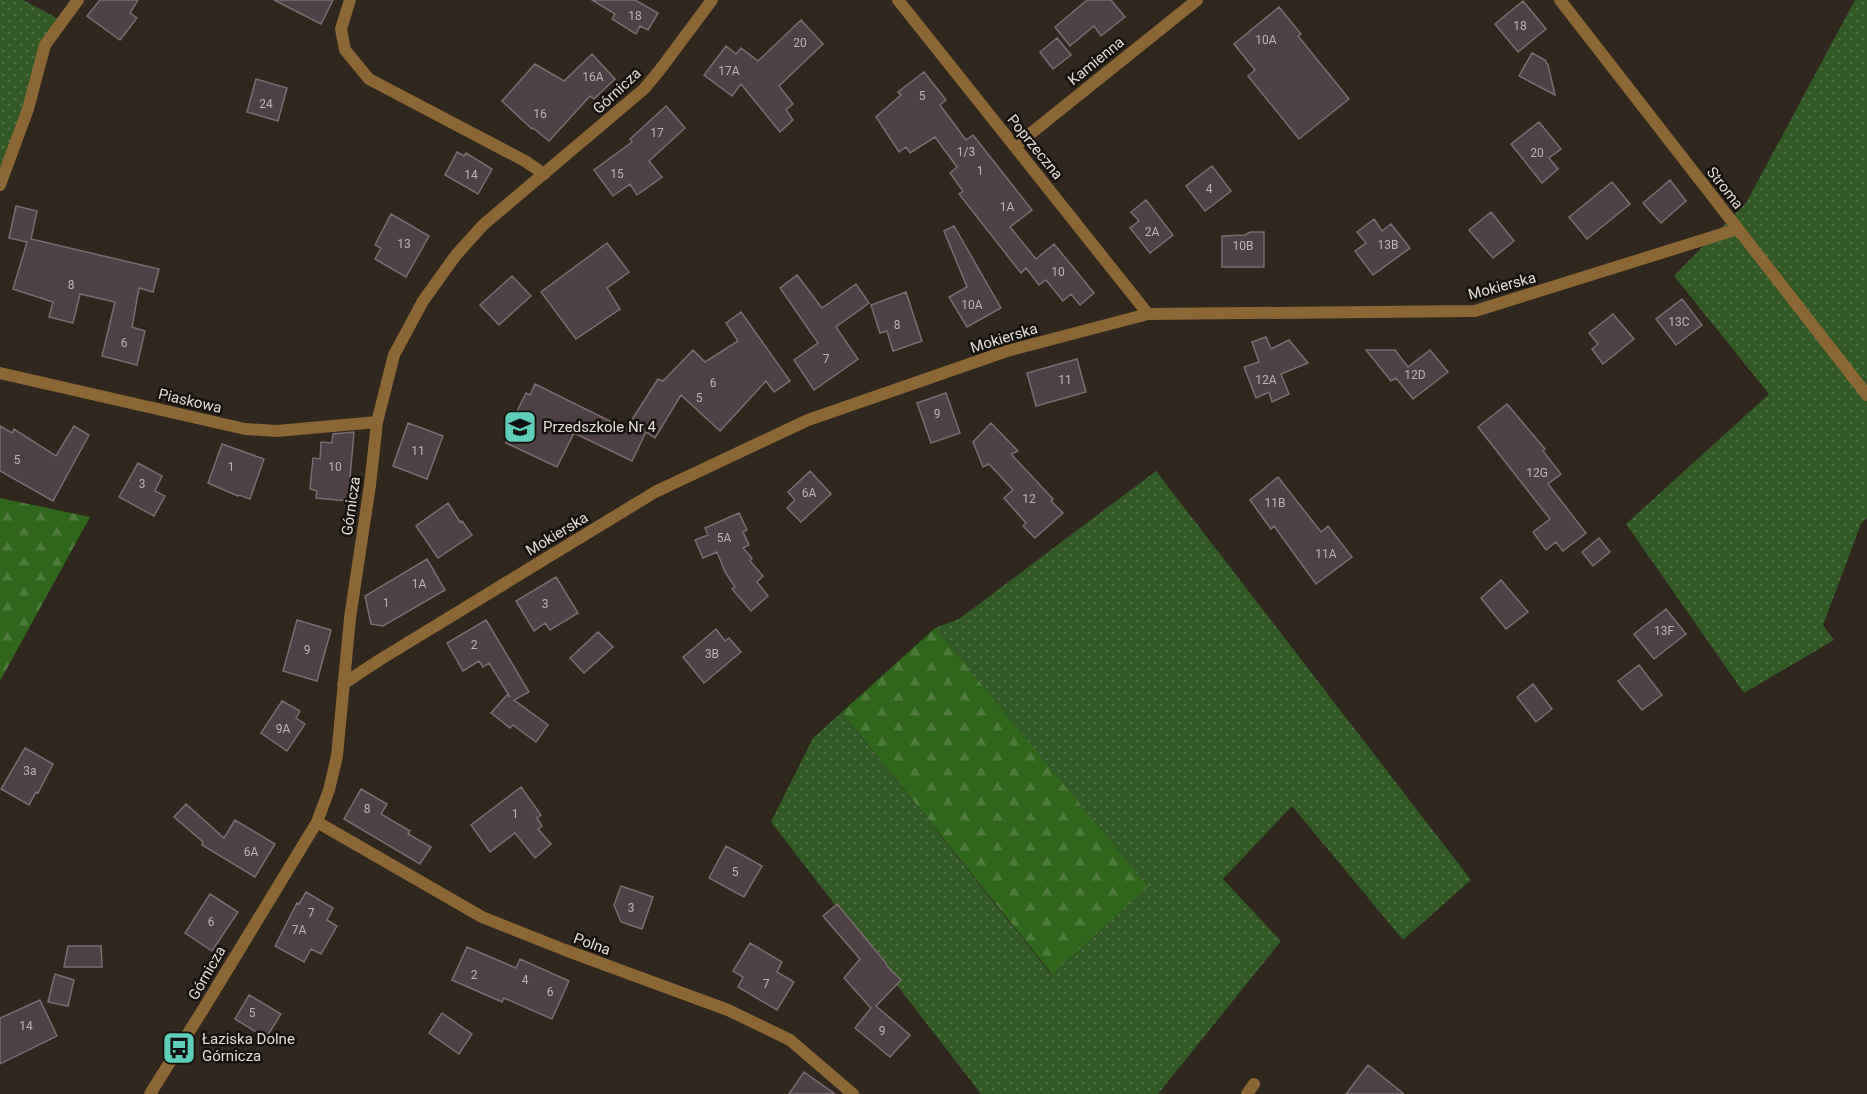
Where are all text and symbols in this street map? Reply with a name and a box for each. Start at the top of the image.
house number: 18 [628,9,642,23]
house number: 18 [1513,19,1527,33]
street label: Kamienna [1064,33,1128,89]
house number: 10A [1255,33,1277,47]
house number: 20 [793,36,807,50]
street label: Górnicza [589,64,645,118]
house number: 17A [718,64,740,78]
house number: 16A [582,70,604,84]
house number: 5 [919,89,926,103]
house number: 24 [259,97,273,111]
house number: 16 [533,107,547,121]
street label: Poprzeczna [1003,111,1067,183]
house number: 17 [650,126,664,140]
house number: 1/3 [957,145,975,159]
house number: 20 [1530,146,1544,160]
street label: Stroma [1703,163,1747,213]
house number: 1 [977,164,983,178]
house number: 15 [610,167,624,181]
house number: 14 [464,168,478,182]
house number: 4 [1206,182,1213,196]
house number: 1A [1000,200,1014,214]
house number: 2A [1145,225,1159,239]
house number: 13 [397,237,411,251]
house number: 13B [1378,238,1398,252]
house number: 10B [1233,239,1253,253]
house number: 10 [1051,265,1065,279]
street label: Mokierska [1466,268,1538,304]
house number: 8 [68,278,75,292]
house number: 10A [961,298,983,312]
house number: 13C [1668,315,1690,329]
house number: 8 [894,318,901,332]
street label: Mokierska [968,319,1040,357]
house number: 6 [121,336,128,350]
house number: 7 [823,352,830,366]
house number: 12D [1404,368,1426,382]
house number: 11 [1058,373,1072,387]
house number: 12A [1255,373,1277,387]
house number: 6 [710,376,717,390]
street label: Piaskowa [156,385,224,417]
house number: 5 [696,391,703,405]
house number: 9 [934,407,940,421]
school or university icon: Przedszkole Nr 4 [502,409,538,445]
place label: Przedszkole Nr 4 [543,418,656,436]
house number: 11 [411,444,425,458]
house number: 5 [14,453,21,467]
house number: 1 [228,460,234,474]
house number: 10 [328,460,342,474]
house number: 12G [1526,466,1548,480]
street label: Górnicza [338,475,364,537]
house number: 3 [139,477,145,491]
house number: 6A [802,486,816,500]
house number: 12 [1022,492,1036,506]
house number: 11B [1265,496,1285,510]
street label: Mokierska [523,508,591,560]
house number: 5A [717,531,731,545]
house number: 11A [1315,547,1337,561]
house number: 1A [412,577,426,591]
house number: 1 [383,596,389,610]
house number: 3 [542,597,548,611]
house number: 13F [1654,624,1674,638]
house number: 2 [471,638,478,652]
house number: 9 [304,643,310,657]
house number: 3B [705,647,719,661]
house number: 9A [276,722,290,736]
house number: 3a [23,764,37,778]
house number: 8 [364,802,371,816]
house number: 1 [512,807,518,821]
house number: 6A [244,845,258,859]
house number: 5 [732,865,739,879]
house number: 3 [628,901,634,915]
house number: 7 [308,906,315,920]
house number: 6 [208,915,215,929]
house number: 7A [292,923,306,937]
street label: Polna [571,929,613,959]
street label: Górnicza [184,943,230,1003]
house number: 2 [471,968,478,982]
house number: 4 [522,973,529,987]
house number: 7 [763,977,770,991]
house number: 6 [547,985,554,999]
house number: 5 [249,1006,256,1020]
house number: 14 [19,1019,33,1033]
house number: 9 [879,1024,885,1038]
bus stop icon: Łaziska Dolne Górnicza [161,1030,197,1066]
place label: Łaziska Dolne Górnicza [202,1030,295,1065]

